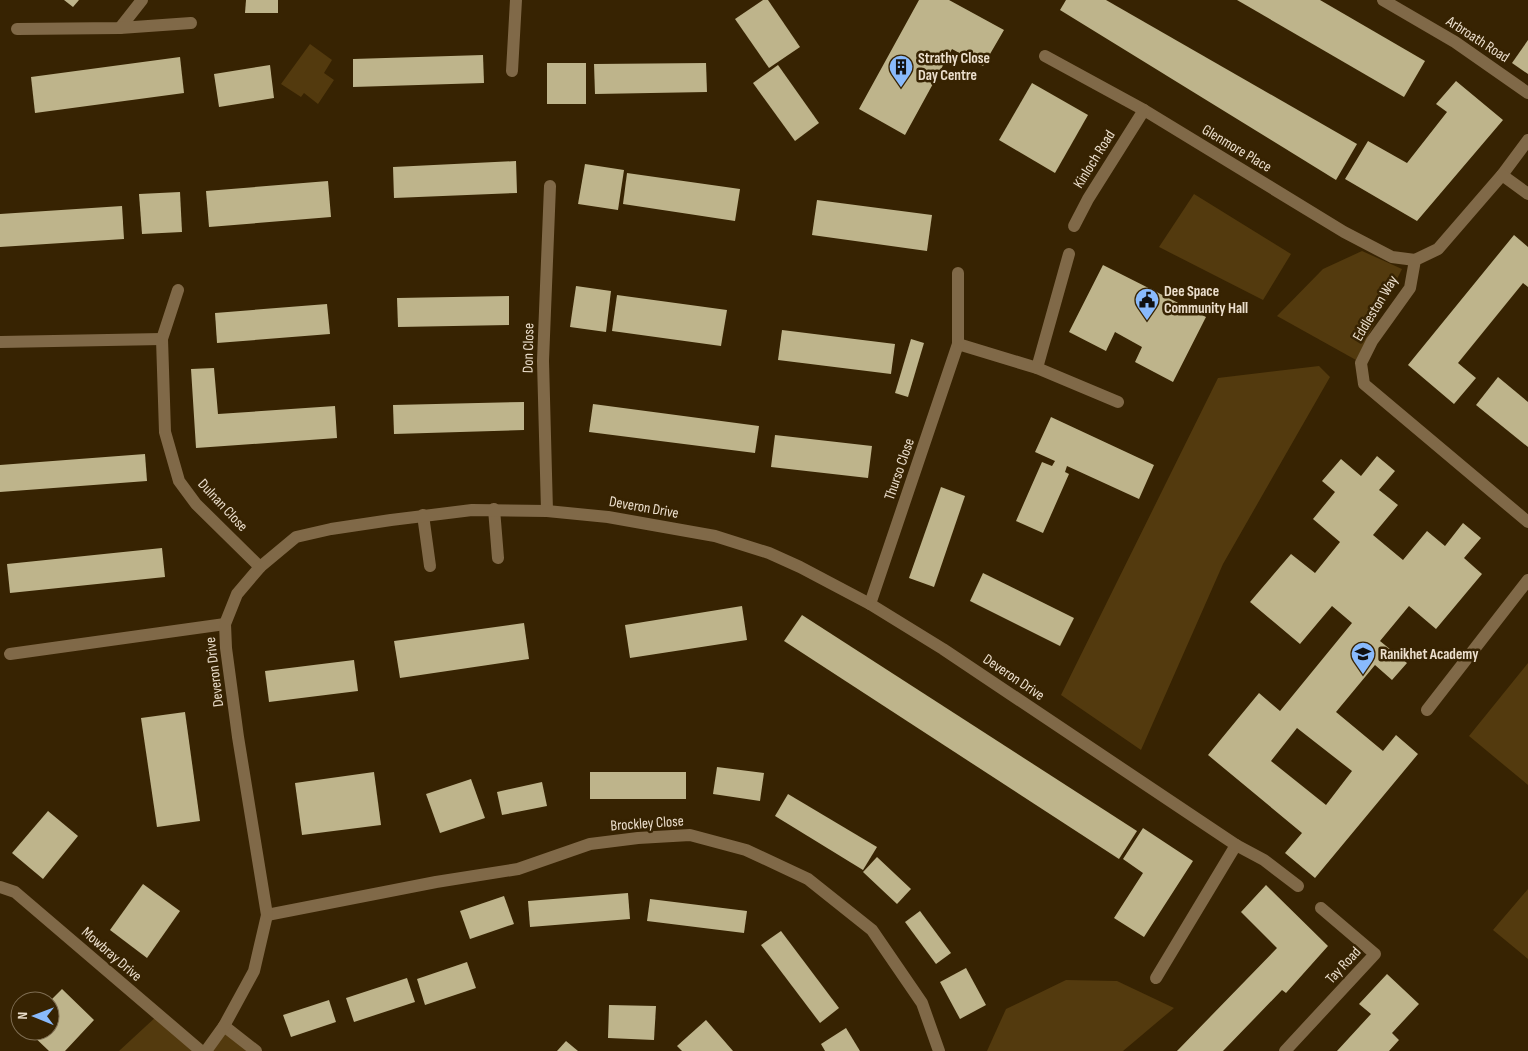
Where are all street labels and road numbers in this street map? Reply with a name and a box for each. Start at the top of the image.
street label: Arbroath Road [1442,11,1513,67]
street label: Glenmore Place [1198,120,1275,177]
street label: Kinloch Road [1069,127,1120,192]
street label: Eddleston Way [1348,272,1403,344]
street label: Don Close [519,323,538,373]
street label: Thurso Close [880,436,919,503]
street label: Dulnan Close [193,475,252,536]
street label: Deveron Drive [608,492,680,523]
street label: Deveron Drive [201,636,228,708]
street label: Deveron Drive [979,650,1048,705]
street label: Brockley Close [610,811,684,836]
street label: Mowbray Drive [78,923,146,986]
street label: Tay Road [1321,943,1365,988]

